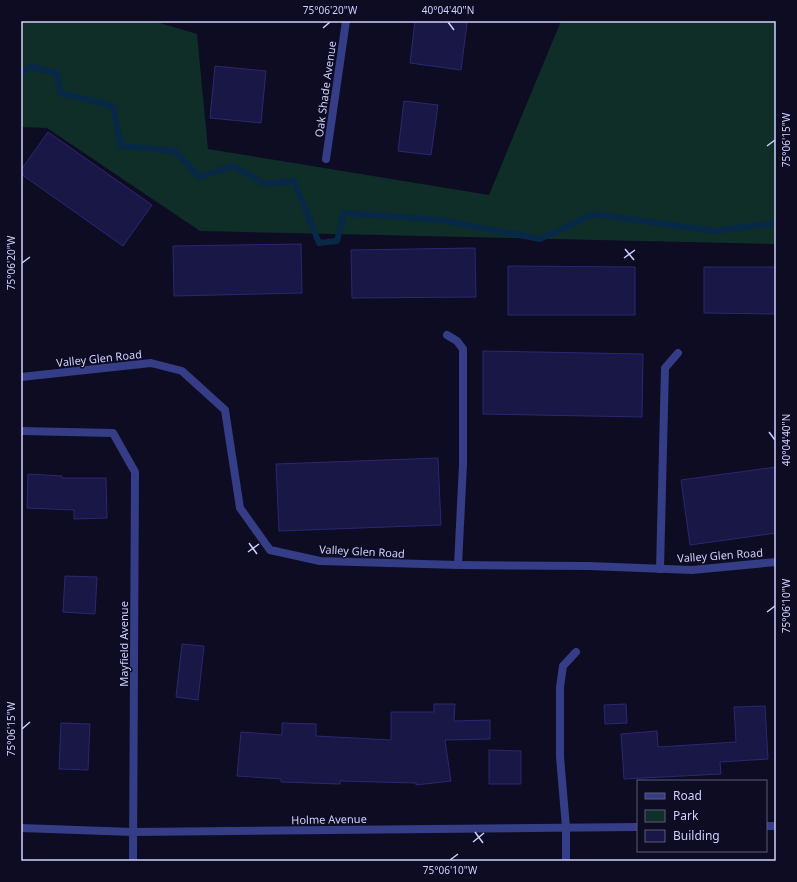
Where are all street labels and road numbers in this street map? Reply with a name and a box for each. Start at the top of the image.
street label: Oak Shade Avenue [311,40,339,138]
street label: Valley Glen Road [56,346,142,370]
street label: Valley Glen Road [319,541,405,561]
street label: Valley Glen Road [677,545,763,565]
street label: Mayfield Avenue [116,601,131,687]
street label: Holme Avenue [291,811,367,827]

